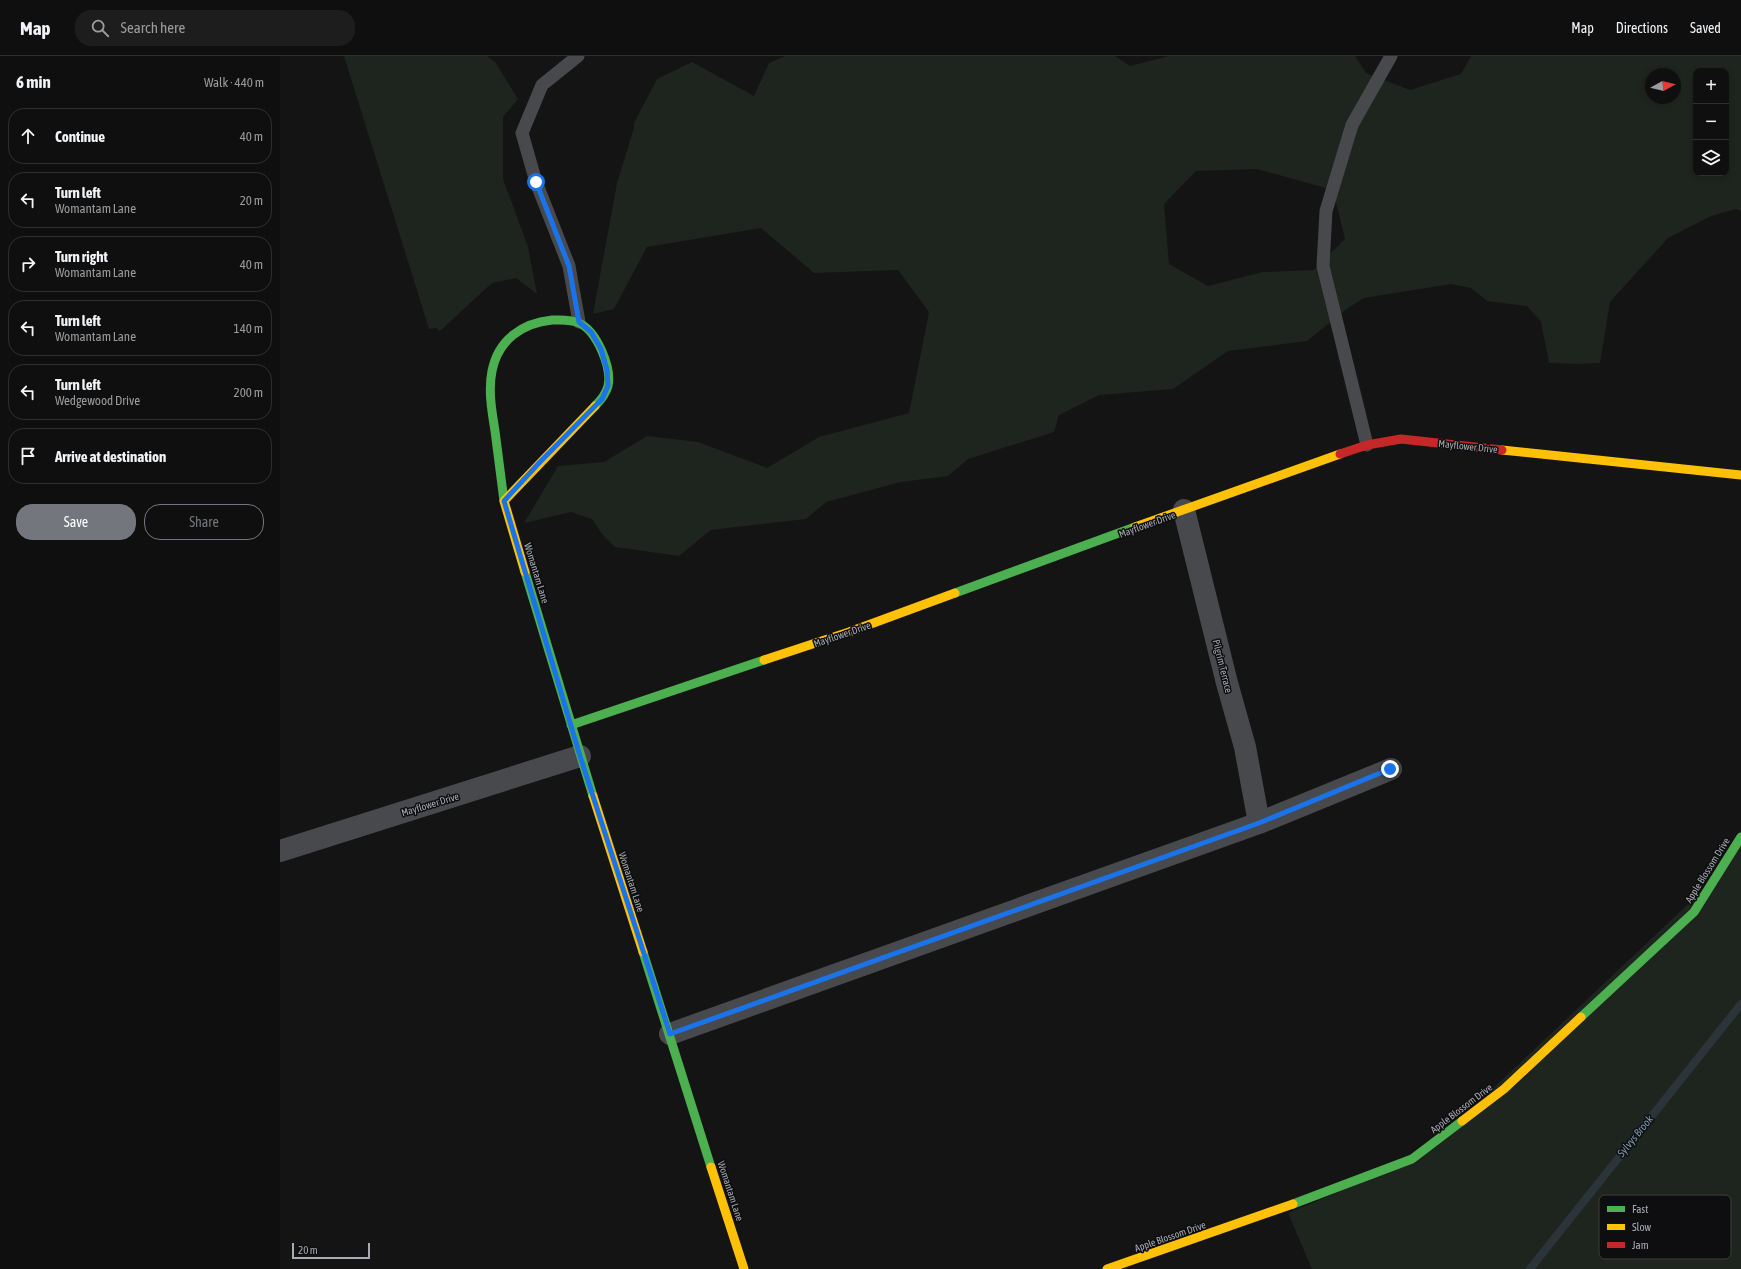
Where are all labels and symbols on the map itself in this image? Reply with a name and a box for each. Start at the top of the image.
north arrow [1645,68,1681,104]
route start [527,173,545,191]
street label: Mayflower Drive [1438,438,1499,455]
street label: Mayflower Drive [1117,509,1177,540]
street label: Womantam Lane [522,542,551,605]
street label: Mayflower Drive [812,619,873,649]
street label: Pilgrim Terrace [1211,638,1235,694]
route end [1381,760,1399,778]
street label: Mayflower Drive [400,790,461,818]
street label: Apple Blossom Drive [1683,835,1732,905]
street label: Womantam Lane [617,851,647,914]
street label: Apple Blossom Drive [1428,1081,1495,1135]
water label: Sylvys Brook [1614,1113,1655,1160]
street label: Womantam Lane [716,1160,746,1223]
legend [1599,1195,1731,1259]
text: Fast [1632,1203,1648,1215]
street label: Apple Blossom Drive [1133,1219,1208,1254]
text: Slow [1632,1221,1651,1233]
text: Jam [1632,1239,1649,1251]
scale bar [292,1241,370,1260]

